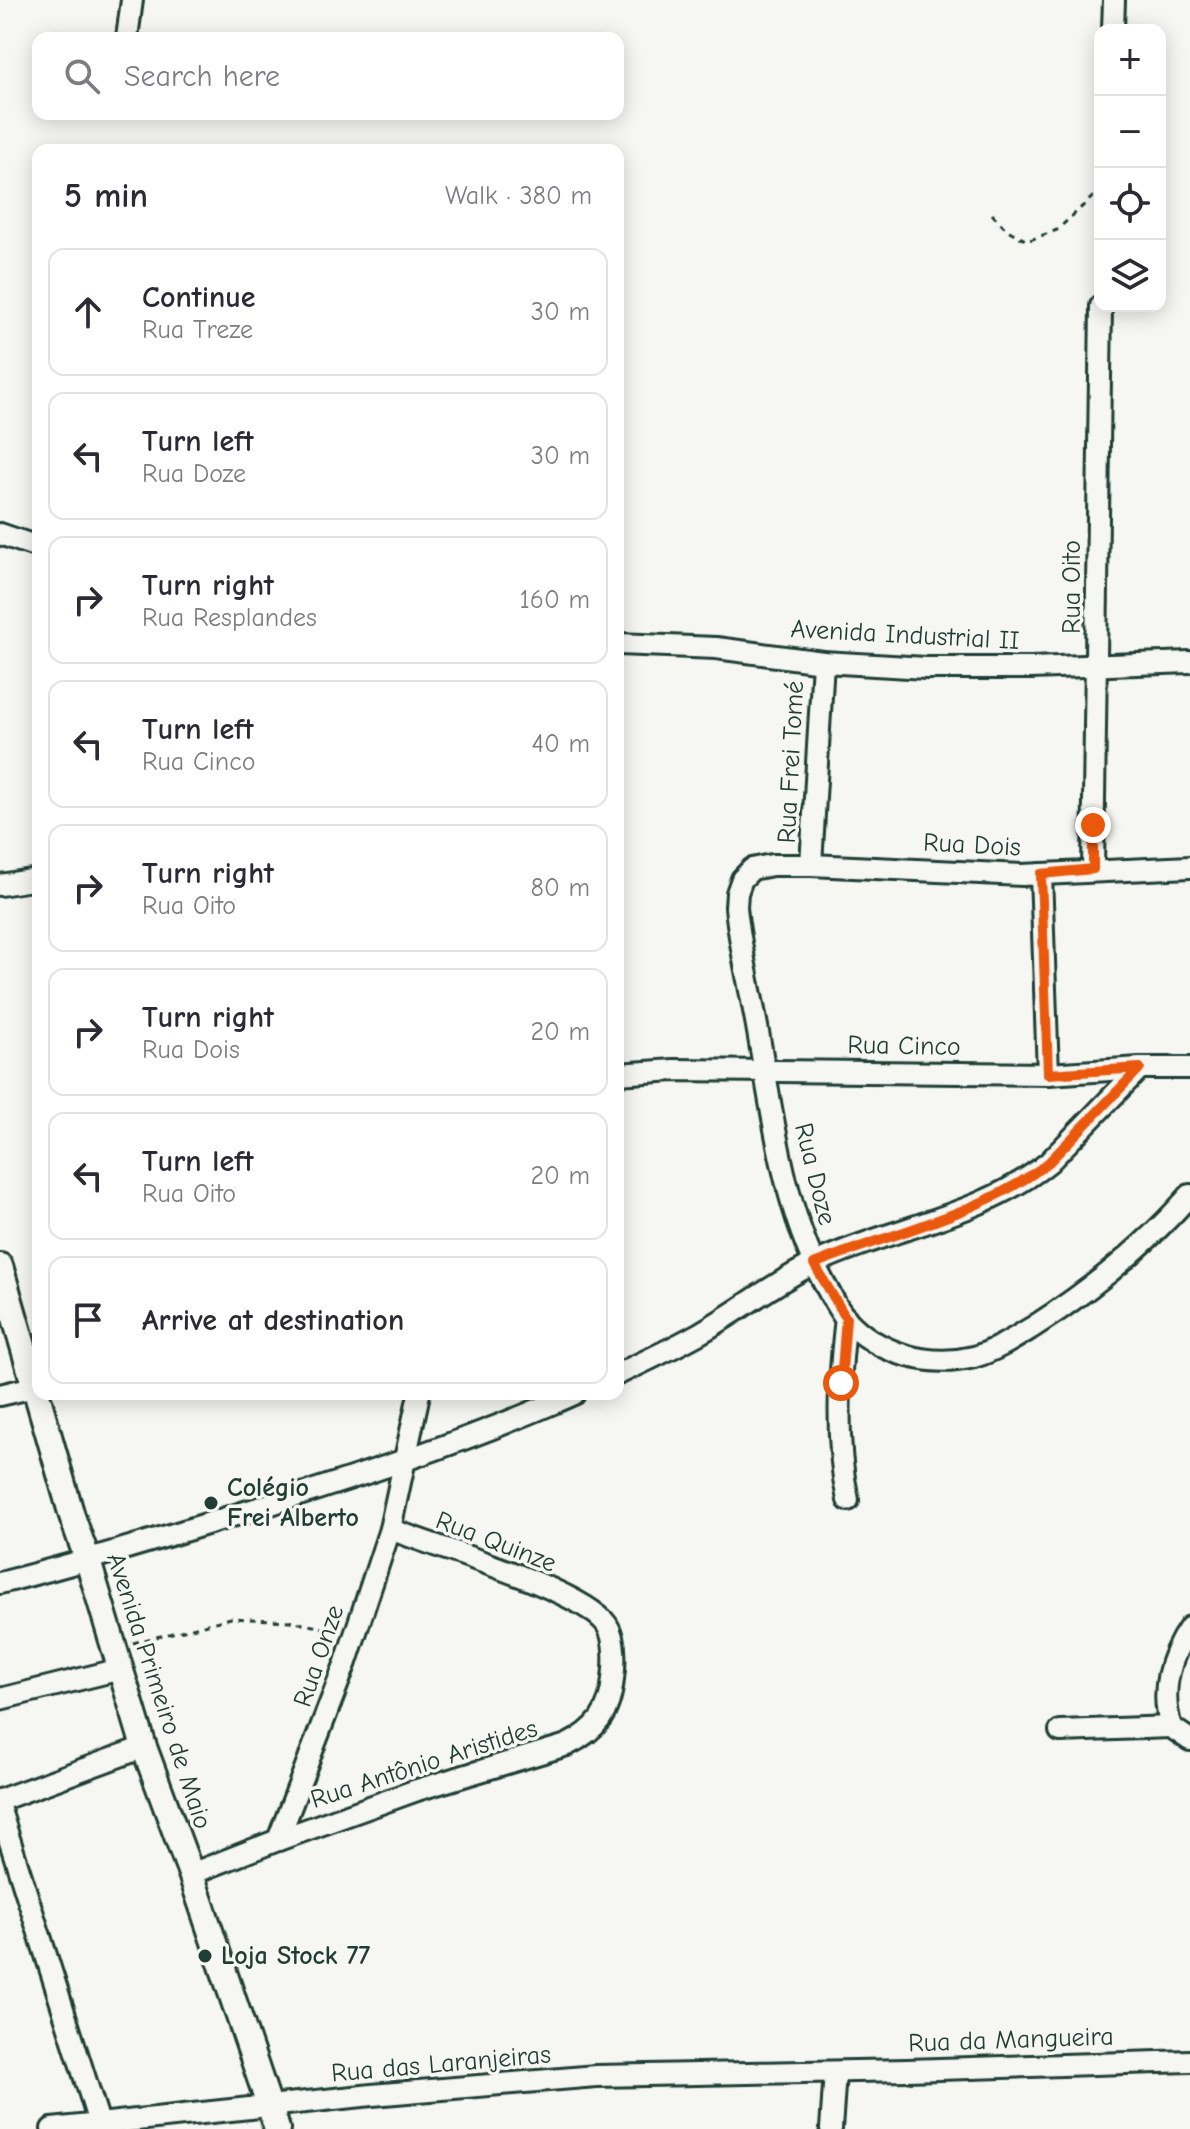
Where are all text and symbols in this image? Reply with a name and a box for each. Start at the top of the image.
map controls [1094,24,1166,312]
button: + [1094,24,1166,96]
search box [32,32,624,120]
icon: search [60,54,104,98]
text: Search here [124,59,280,94]
button: − [1094,96,1166,168]
button: locate [1094,168,1166,240]
text: 5 min [64,176,148,216]
text: Walk · 380 m [445,181,592,211]
button: layers [1094,240,1166,312]
text: Continue [142,280,256,315]
icon: ahead [66,290,110,334]
text: 30 m [531,297,590,327]
text: Rua Treze [142,315,253,345]
text: Turn left [142,424,254,459]
icon: left [66,434,110,478]
text: 30 m [531,441,590,471]
text: Rua Doze [142,459,246,489]
street label: Rua Oito [1057,540,1087,634]
text: Turn right [142,568,274,603]
icon: right [66,578,110,622]
text: 160 m [520,585,590,615]
text: Rua Resplandes [142,603,317,633]
street label: Avenida Industrial II [790,614,1020,656]
street label: Rua Frei Tomé [772,680,810,844]
text: Turn left [142,712,254,747]
icon: left [66,722,110,766]
text: 40 m [531,729,590,759]
text: Rua Cinco [142,747,255,777]
route end [1075,807,1111,843]
street label: Rua Dois [922,827,1022,863]
text: Turn right [142,856,274,891]
icon: right [66,866,110,910]
text: 80 m [531,873,590,903]
text: Rua Oito [142,891,236,921]
text: Turn right [142,1000,274,1035]
icon: right [66,1010,110,1054]
text: 20 m [530,1017,590,1047]
street label: Rua Cinco [847,1030,961,1062]
text: Rua Dois [142,1035,240,1065]
street label: Rua Doze [788,1120,842,1228]
text: Turn left [142,1144,254,1179]
icon: left [66,1154,110,1198]
text: 20 m [530,1161,590,1191]
text: Rua Oito [142,1179,236,1209]
icon: arrive [66,1298,110,1342]
text: Arrive at destination [142,1303,404,1338]
route start [823,1365,859,1401]
place label: Colégio Frei Alberto [227,1473,359,1533]
marker: Colégio Frei Alberto [202,1494,220,1512]
street label: Rua Quinze [432,1505,560,1579]
street label: Avenida Primeiro de Maio [100,1549,218,1833]
street label: Rua Onze [288,1601,350,1711]
street label: Rua Antônio Aristides [307,1713,541,1815]
place label: Loja Stock 77 [221,1941,370,1971]
marker: Loja Stock 77 [196,1947,214,1965]
street label: Rua da Mangueira [908,2021,1114,2059]
street label: Rua das Laranjeiras [330,2039,552,2089]

